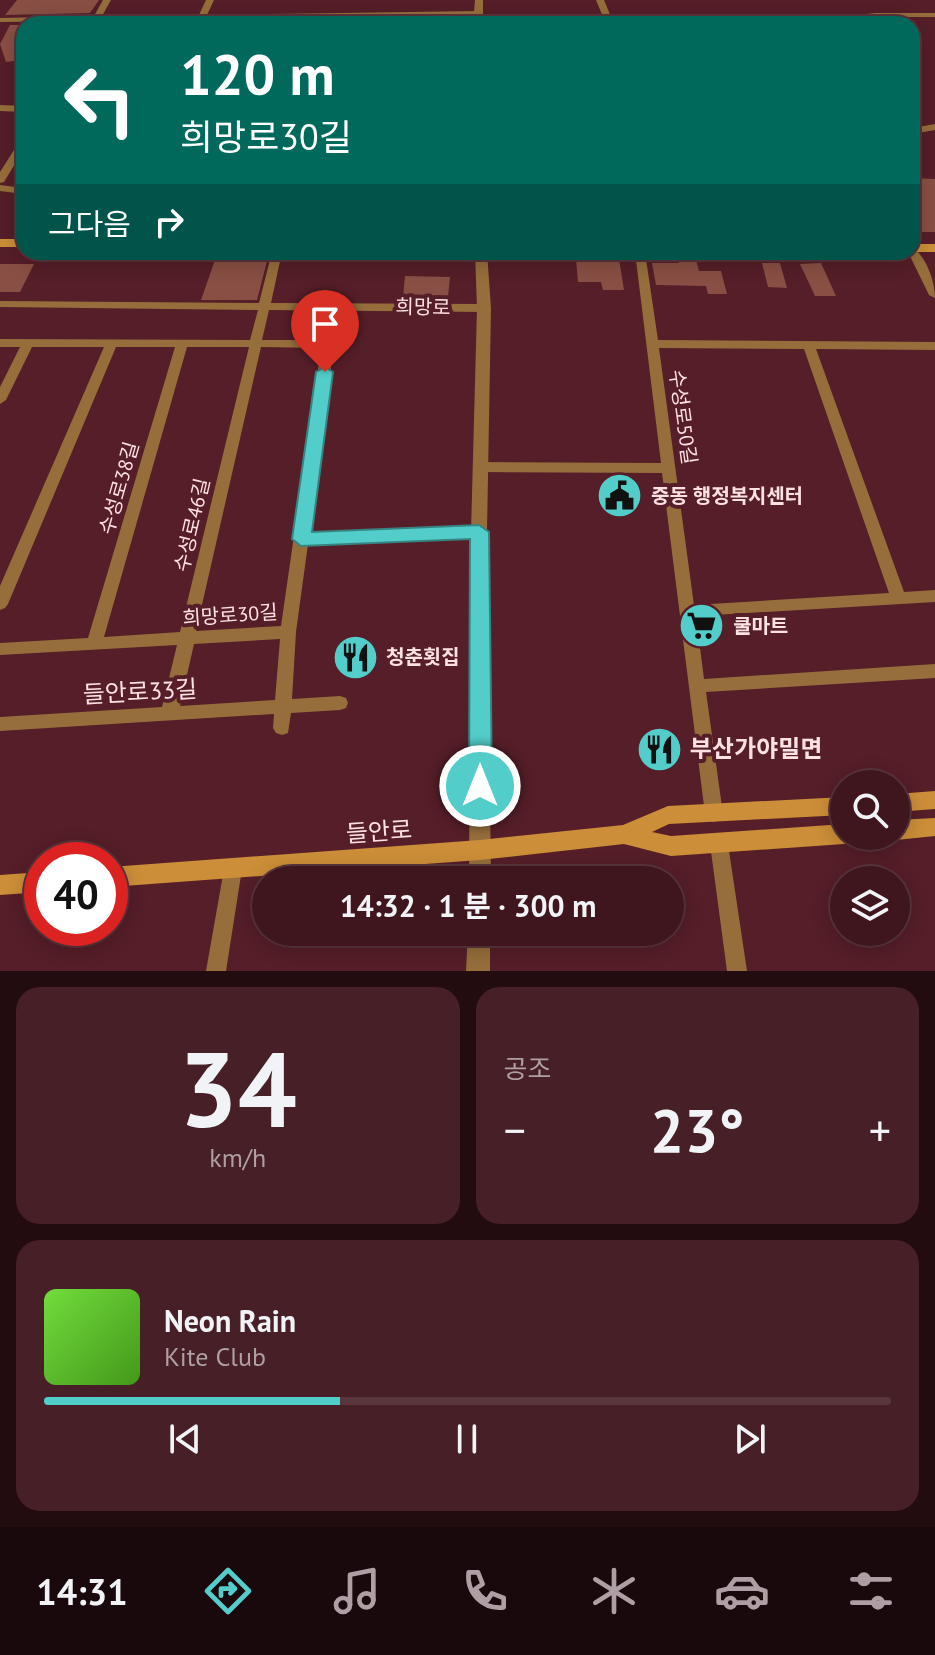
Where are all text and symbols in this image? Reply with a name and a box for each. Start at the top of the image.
text: 120 m [180,38,335,110]
icon: left [48,48,152,152]
text: 희망로30길 [180,113,352,160]
icon: right [147,200,191,244]
text: 그다음 [48,204,131,243]
pin [291,290,359,372]
street label: 희망로 [395,294,451,320]
icon: arrive [303,302,347,346]
street label: 수성로50길 [663,368,703,466]
street label: 수성로38길 [93,439,145,537]
public building icon: 중동 행정복지센터 [596,472,644,520]
street label: 수성로46길 [169,476,215,574]
place label: 중동 행정복지센터 [651,483,803,509]
street label: 희망로30길 [182,599,278,631]
supermarket icon: 쿨마트 [678,602,726,650]
place label: 쿨마트 [733,613,788,639]
restaurant icon: 청춘횟집 [331,633,379,681]
place label: 청춘횟집 [386,644,460,670]
street label: 들안로33길 [82,673,198,710]
restaurant icon: 부산가야밀면 [635,725,683,773]
place label: 부산가야밀면 [690,733,822,764]
position arrow [438,744,522,828]
map controls [830,770,910,946]
button: search [830,770,910,850]
street label: 들안로 [345,814,413,849]
speed limit sign: 40 [24,842,128,946]
button: layers [830,866,910,946]
text: 14:32 · 1 분 · 300 m [340,886,596,925]
text: 34 [179,1021,297,1156]
text: 공조 [504,1052,551,1085]
text: 23° [650,1091,744,1169]
text: − [504,1101,526,1158]
text: + [869,1101,891,1158]
text: km/h [209,1141,266,1174]
text: Neon Rain [164,1301,296,1340]
text: Kite Club [164,1340,266,1373]
icon: previous [163,1417,207,1461]
icon: pause [445,1417,489,1461]
icon: next [728,1417,772,1461]
icon: directions [200,1563,256,1619]
icon: music [329,1563,385,1619]
icon: phone [457,1563,513,1619]
icon: climate [586,1563,642,1619]
icon: car [714,1563,770,1619]
icon: filters [843,1563,899,1619]
text: 14:31 [36,1568,128,1615]

